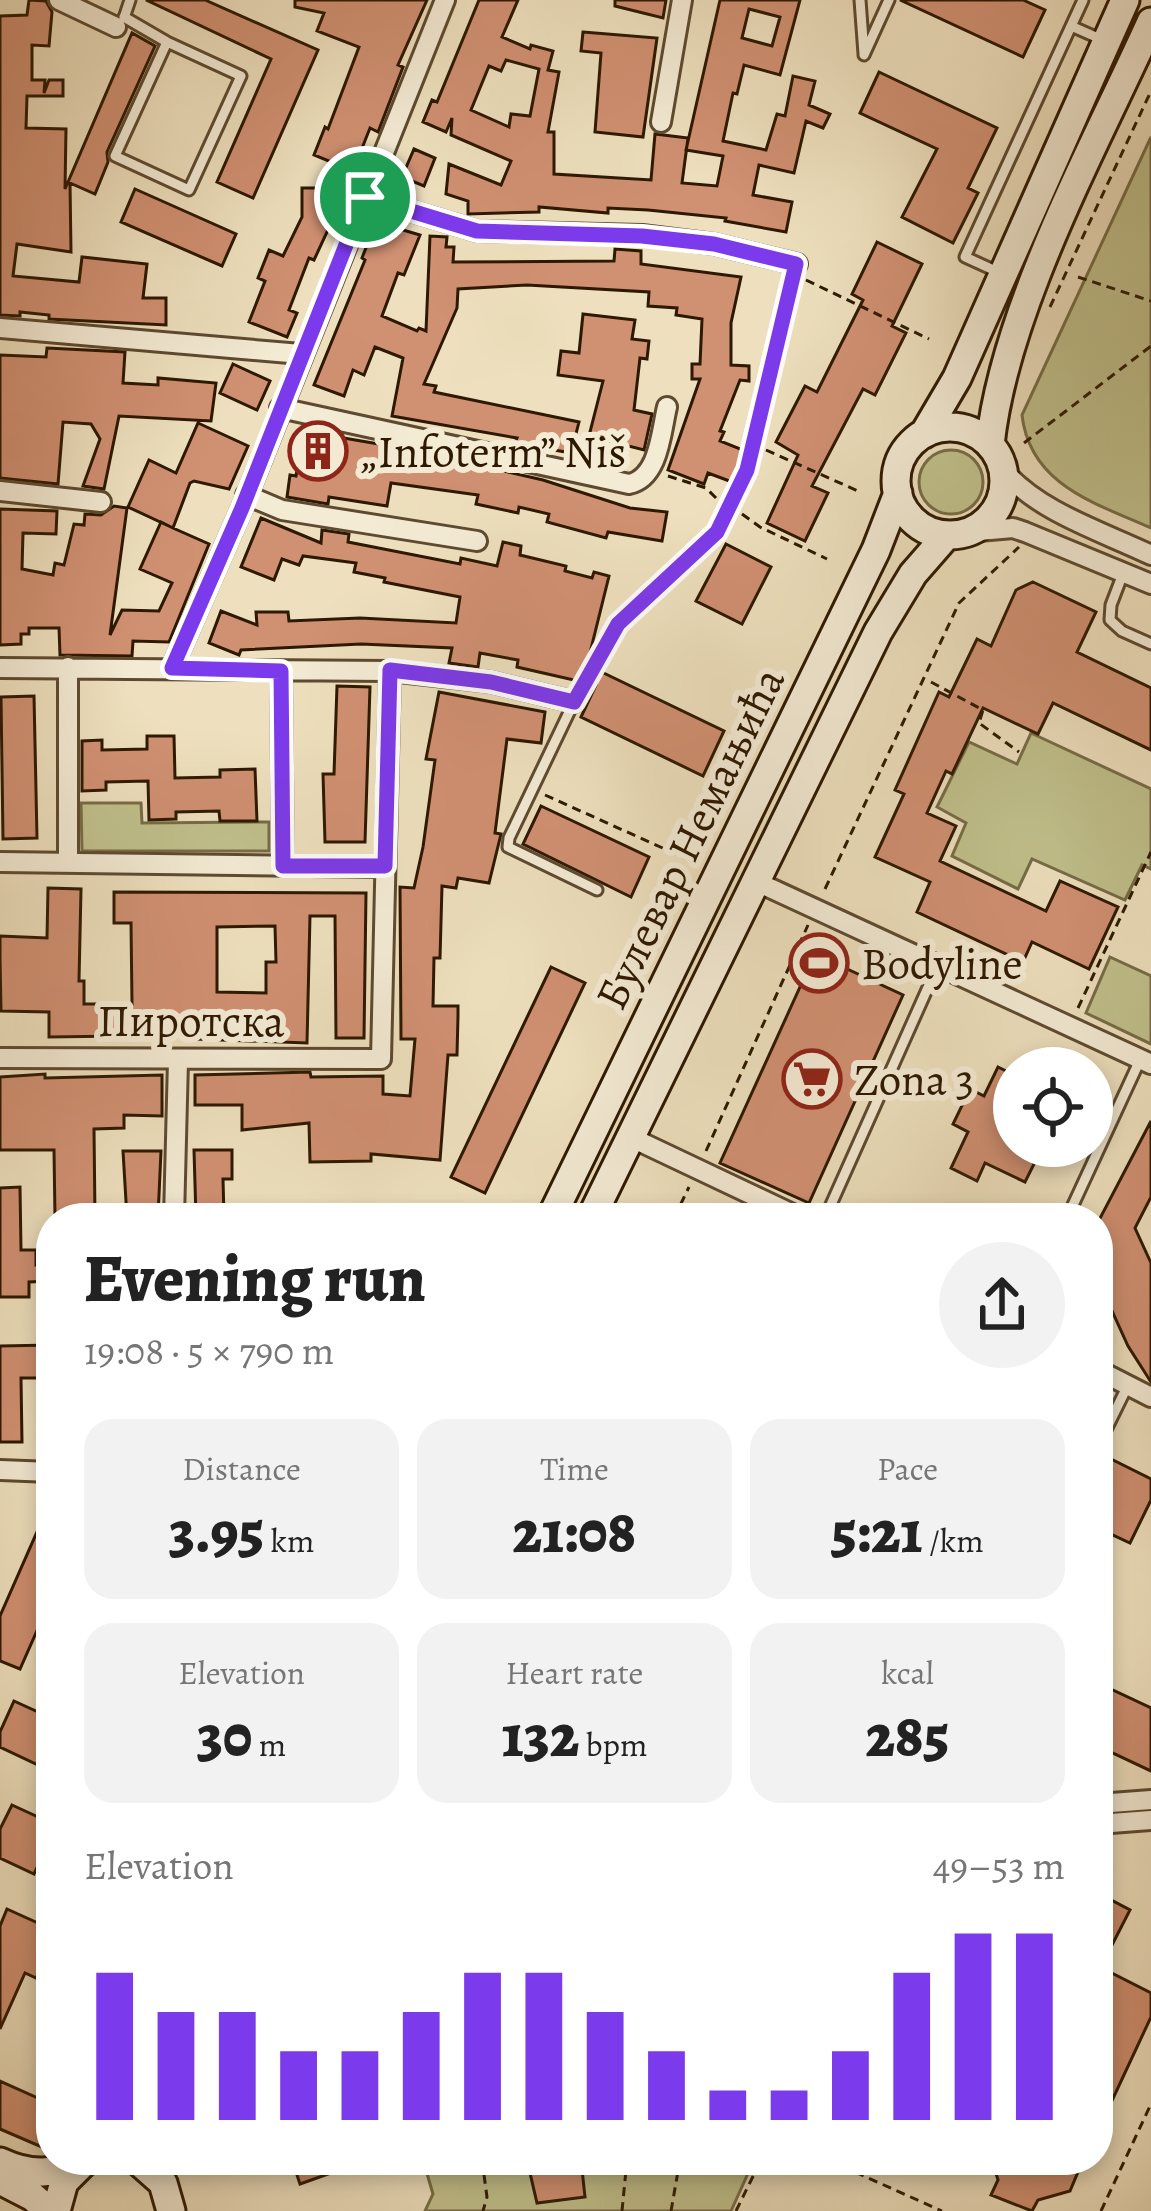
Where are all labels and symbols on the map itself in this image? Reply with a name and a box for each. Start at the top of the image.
pin [314,146,416,248]
building icon: „Infoterm” Niš [287,420,349,482]
place label: „Infoterm” Niš [360,421,626,483]
street label: Булевар Немањића [580,657,800,1020]
sports icon: Bodyline [788,932,850,994]
place label: Bodyline [861,933,1023,995]
street label: Пиротска [98,990,285,1052]
supermarket icon: Zona 3 [781,1048,843,1110]
place label: Zona 3 [854,1049,974,1111]

